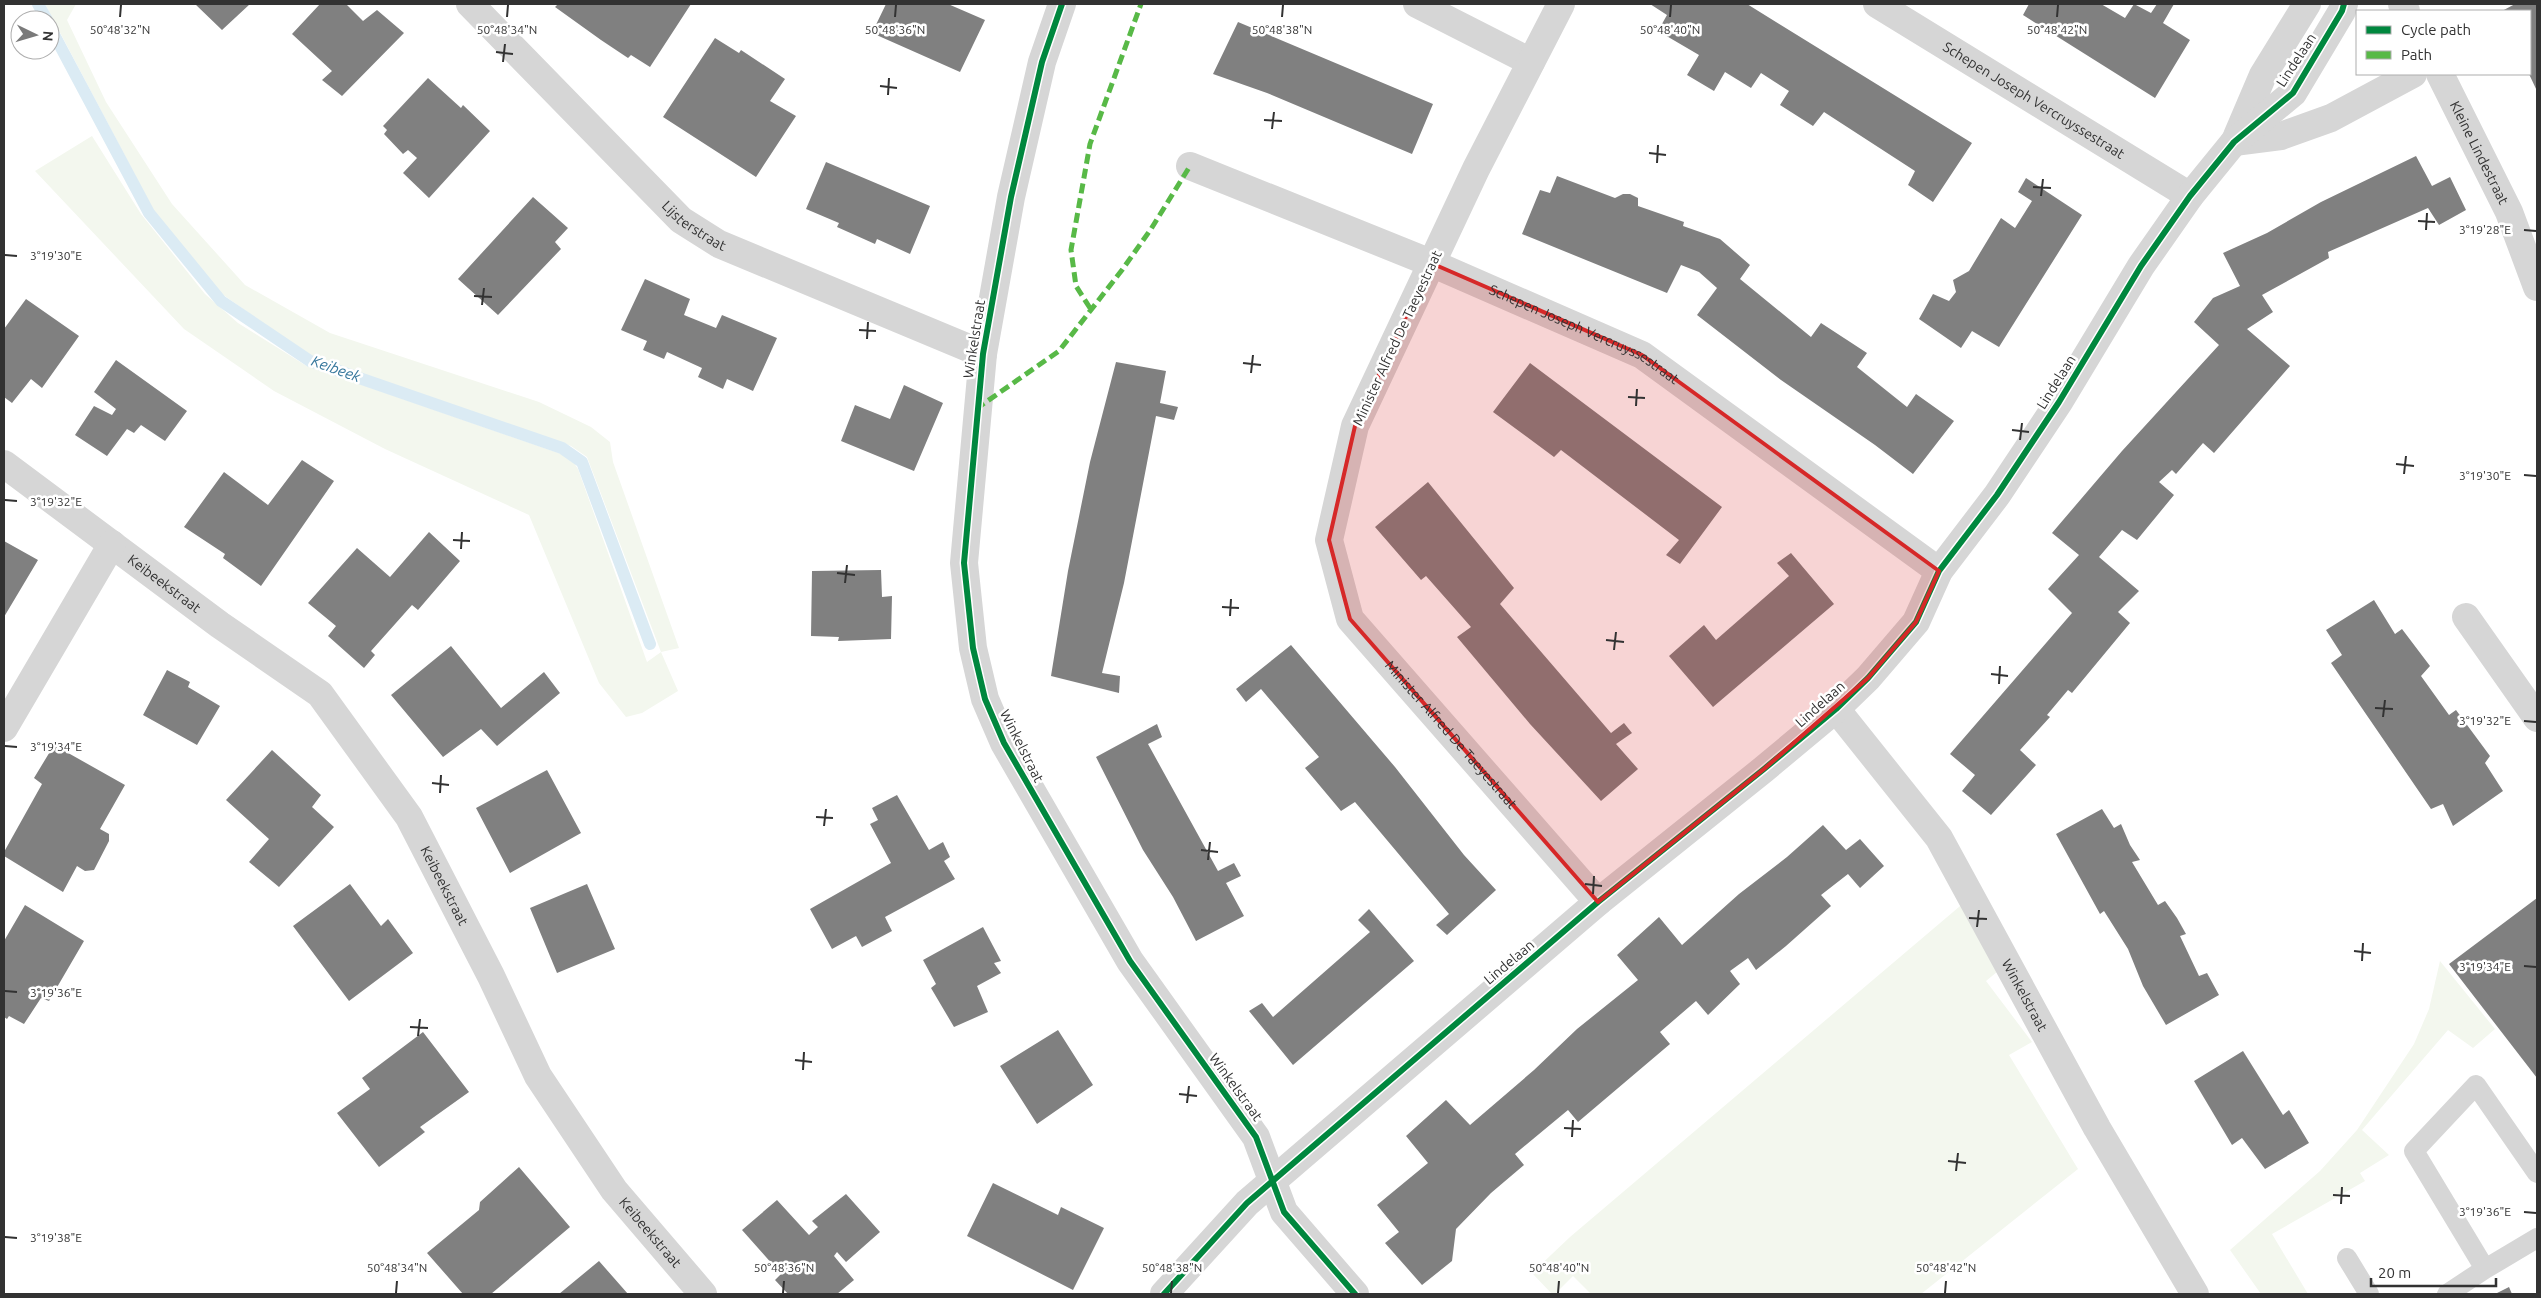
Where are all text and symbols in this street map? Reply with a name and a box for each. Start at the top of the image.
north arrow [10,10,60,60]
legend [2356,10,2531,75]
text: Cycle path [2401,21,2471,38]
text: 50°48'32"N [90,23,150,36]
text: 50°48'34"N [477,23,537,36]
text: 50°48'36"N [865,23,925,36]
text: 50°48'38"N [1252,23,1312,36]
text: 50°48'40"N [1640,23,1700,36]
text: 50°48'42"N [2027,23,2087,36]
text: N [40,30,56,42]
street label: Lindelaan [2273,30,2319,90]
street label: Schepen Joseph Vercruyssestraat [1940,39,2128,162]
text: Path [2401,46,2432,63]
street label: Kleine Lindestraat [2447,98,2512,208]
street label: Lijsterstraat [659,197,729,254]
text: 3°19'28"E [2459,223,2511,236]
street label: Minister Alfred De Taeyestraat [1349,247,1445,428]
text: 3°19'30"E [30,249,82,262]
street label: Schepen Joseph Vercruyssestraat [1487,281,1683,388]
street label: Winkelstraat [960,298,988,380]
water label: Keibeek [309,352,363,385]
street label: Lindelaan [2033,352,2079,412]
text: 3°19'30"E [2459,469,2511,482]
text: 3°19'32"E [30,495,82,508]
street label: Keibeekstraat [125,551,204,616]
street label: Minister Alfred De Taeyestraat [1382,657,1521,812]
street label: Lindelaan [1792,678,1848,730]
street label: Winkelstraat [997,707,1047,786]
text: 3°19'32"E [2459,714,2511,727]
text: 3°19'34"E [30,740,82,753]
street label: Keibeekstraat [417,843,472,928]
street label: Lindelaan [1481,936,1537,988]
street label: Winkelstraat [1999,956,2051,1034]
text: 3°19'34"E [2459,960,2511,973]
text: 3°19'36"E [30,986,82,999]
street label: Winkelstraat [1206,1050,1266,1124]
street label: Keibeekstraat [616,1194,685,1271]
text: 3°19'36"E [2459,1205,2511,1218]
text: 3°19'38"E [30,1231,82,1244]
scale bar [2371,1256,2496,1288]
text: 50°48'34"N [367,1261,427,1274]
text: 50°48'36"N [754,1261,814,1274]
text: 50°48'38"N [1142,1261,1202,1274]
text: 50°48'40"N [1529,1261,1589,1274]
text: 50°48'42"N [1916,1261,1976,1274]
text: 20 m [2378,1264,2411,1281]

